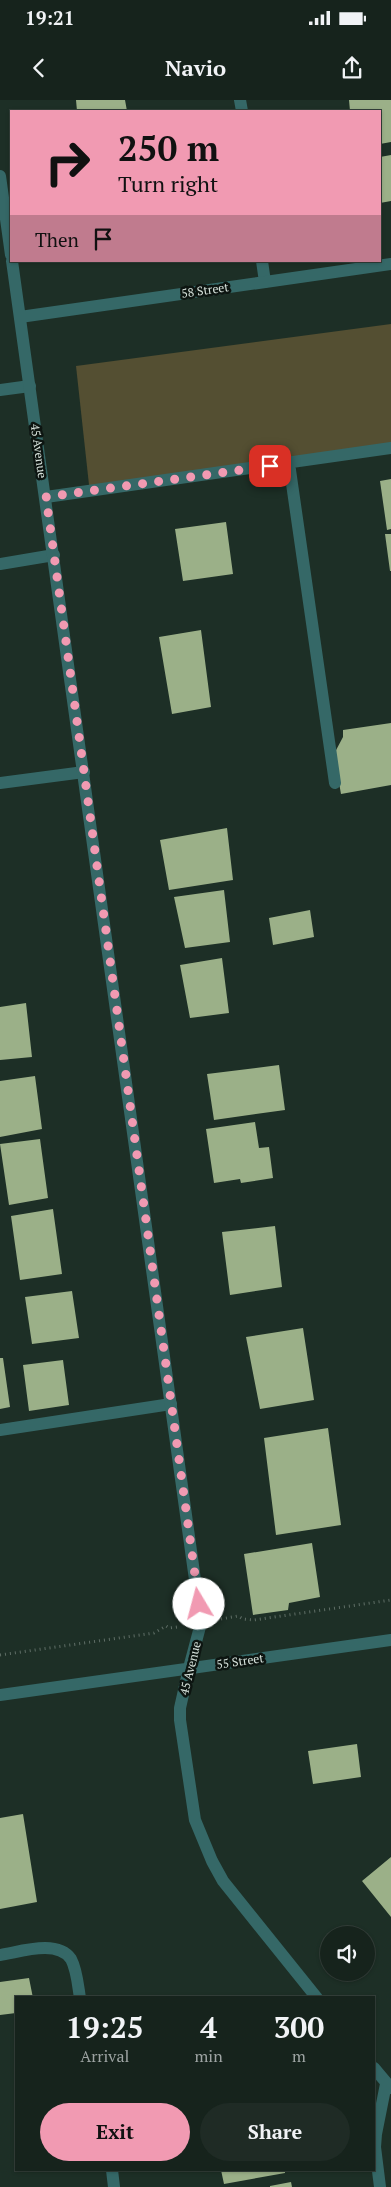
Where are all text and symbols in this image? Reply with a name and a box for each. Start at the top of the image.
text: 19:21 [25,5,74,30]
text: Navio [165,53,226,82]
icon: back [25,54,53,82]
icon: share [338,54,366,82]
text: 250 m [118,125,219,171]
icon: right [35,130,100,195]
text: Turn right [118,169,218,198]
icon: arrive [89,225,117,253]
text: Then [35,227,79,252]
street label: 58 Street [180,279,230,301]
street label: 45 Avenue [28,423,50,479]
pin [249,445,291,487]
icon: arrive [256,452,284,480]
position arrow [172,1577,224,1629]
street label: 45 Avenue [176,1640,204,1696]
street label: 55 Street [215,1650,265,1672]
map controls [320,1926,375,1981]
button: sound [320,1926,375,1981]
text: 19:25 [66,2007,144,2047]
text: 4 [200,2007,217,2047]
text: 300 [273,2007,324,2047]
text: Arrival [80,2045,129,2067]
text: min [195,2045,223,2067]
text: m [292,2045,306,2067]
button: Exit [40,2103,190,2161]
button: Share [200,2103,350,2161]

